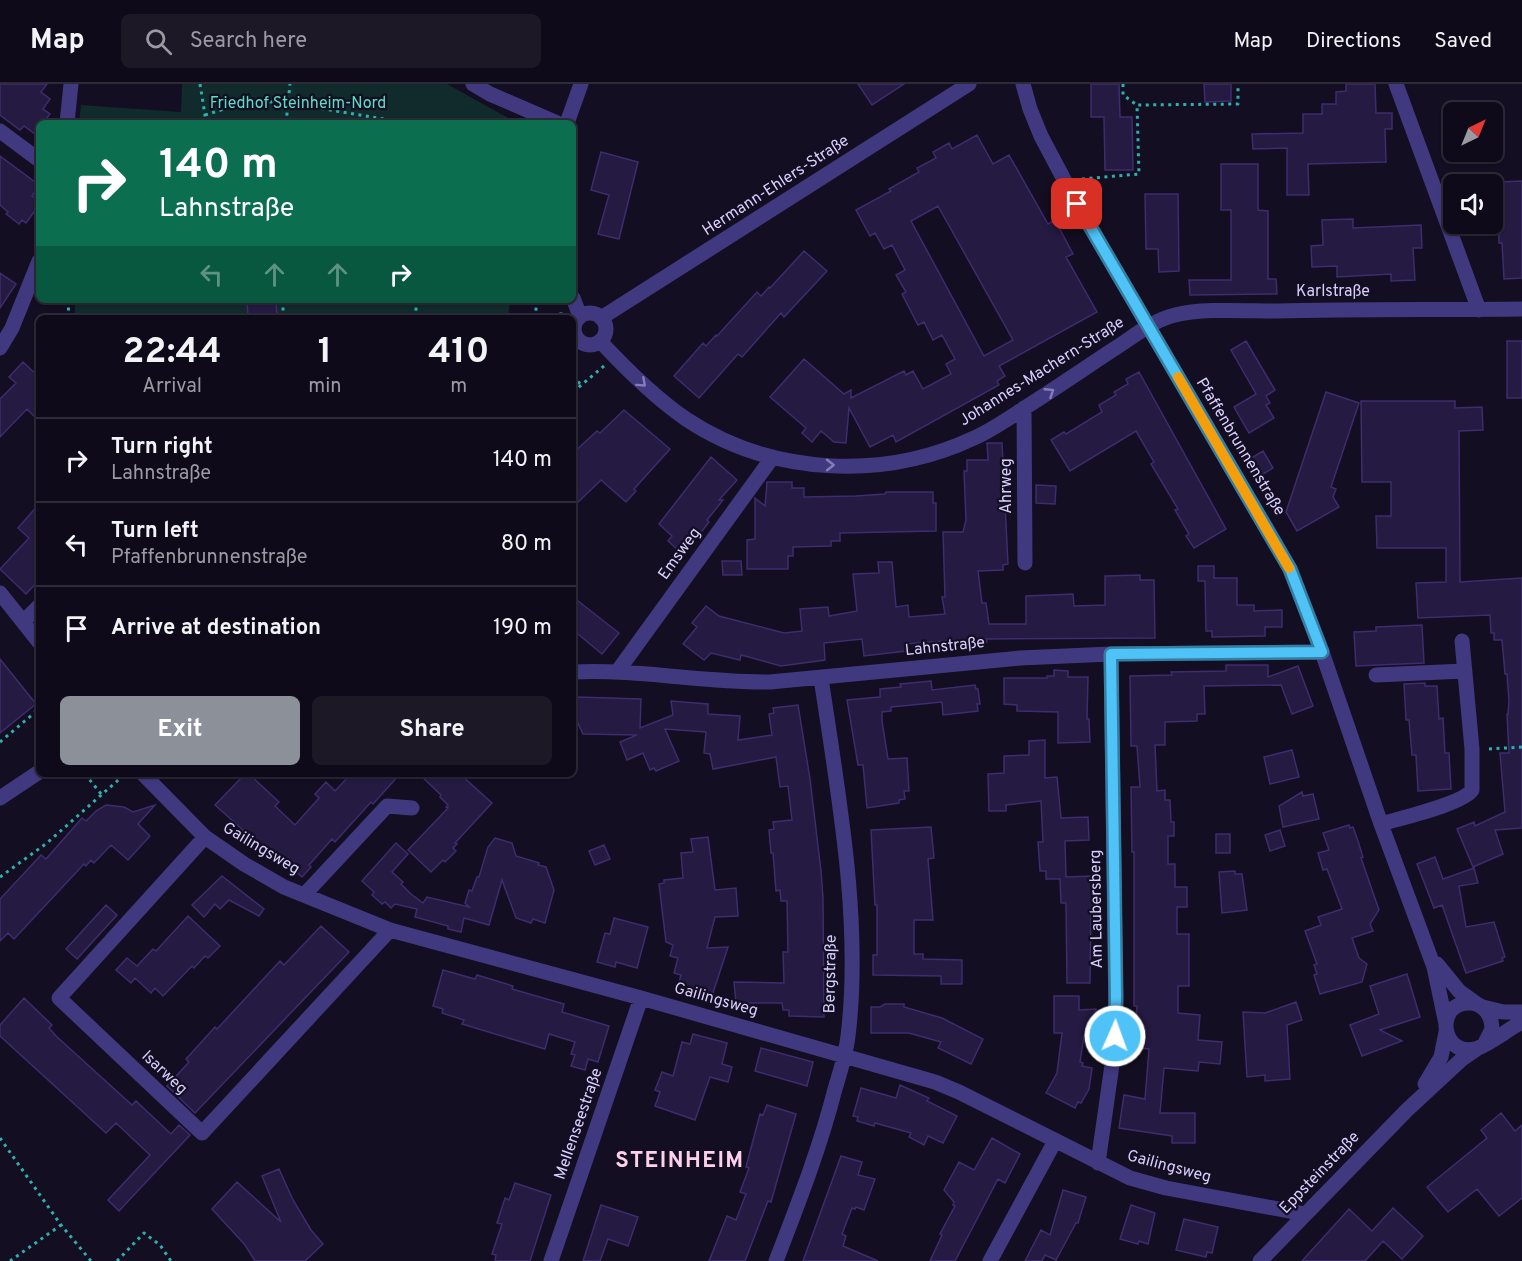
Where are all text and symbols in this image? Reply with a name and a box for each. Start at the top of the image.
search box [121,14,541,68]
text: Map [30,23,85,59]
icon: search [142,25,175,58]
text: Search here [190,28,307,55]
text: Map [1233,28,1273,55]
text: Directions [1306,28,1401,55]
text: Saved [1434,28,1492,55]
park label: Friedhof Steinheim-Nord [210,94,386,114]
north arrow [1443,102,1503,162]
map controls [1443,102,1503,234]
street label: Hermann-Ehlers-Straße [699,131,853,241]
text: 140 m [159,140,278,193]
icon: right [60,144,138,222]
button: sound [1443,174,1503,234]
pin [1051,178,1102,229]
icon: arrive [1060,187,1093,220]
text: Lahnstraße [159,192,294,226]
icon: left [195,258,228,291]
icon: ahead [258,258,291,291]
icon: ahead [321,258,354,291]
icon: right [384,258,417,291]
street label: Karlstraße [1296,282,1370,302]
street label: Johannes-Machern-Straße [956,313,1128,431]
text: 22:44 [123,330,222,376]
text: 1 [318,330,332,376]
text: 410 [428,330,489,376]
text: Arrival [142,374,202,400]
text: min [308,374,342,400]
text: m [450,374,467,400]
street label: Pfaffenbrunnenstraße [1191,374,1289,520]
one-way arrow [634,375,645,386]
one-way arrow [1044,387,1054,399]
text: Turn right [111,434,213,461]
icon: right [60,444,93,477]
text: 140 m [493,447,552,474]
street label: Ahrweg [997,458,1017,514]
one-way arrow [825,459,834,471]
text: Lahnstraße [111,461,211,487]
text: Turn left [111,518,199,545]
street label: Emsweg [654,524,706,584]
icon: left [60,528,93,561]
text: 80 m [501,531,552,558]
text: Pfaffenbrunnenstraße [111,545,308,571]
icon: arrive [60,612,93,645]
text: Arrive at destination [111,615,321,642]
text: 190 m [493,615,552,642]
street label: Lahnstraße [904,633,986,661]
button: Exit [60,696,300,765]
button: Share [312,696,552,765]
street label: Gailingsweg [219,818,303,880]
street label: Am Laubersberg [1086,849,1108,969]
street label: Bergstraße [820,934,842,1014]
street label: Gailingsweg [672,978,760,1022]
position arrow [1083,1004,1147,1068]
street label: Isarweg [137,1047,191,1099]
street label: Mellenseestraße [551,1065,607,1183]
street label: Eppsteinstraße [1276,1128,1364,1218]
street label: Gailingsweg [1125,1146,1213,1188]
district label: STEINHEIM [615,1148,745,1175]

